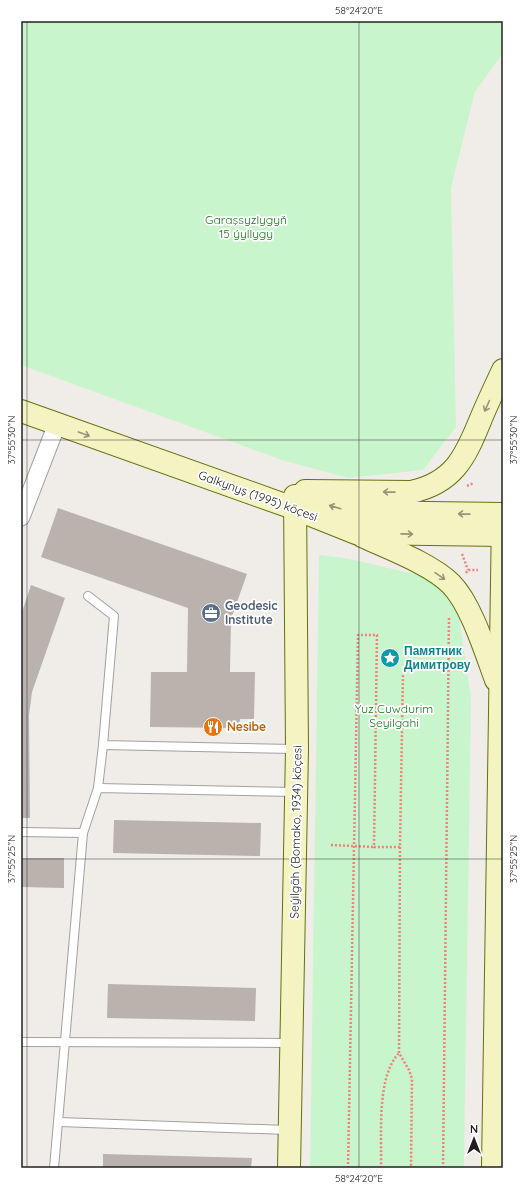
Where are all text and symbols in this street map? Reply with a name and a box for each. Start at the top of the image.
text: 58°24'20"E [335,4,383,17]
park label: Garaşsyzlygyň 15 ýyllygy [205,212,287,241]
one-way arrow [483,399,490,411]
text: 37°55'30"N [5,416,18,464]
text: 37°55'30"N [507,416,520,464]
one-way arrow [78,430,90,438]
street label: Galkynyş (1995) köçesi [196,467,320,524]
one-way arrow [383,488,396,496]
one-way arrow [328,503,341,510]
one-way arrow [458,510,471,518]
one-way arrow [400,530,413,538]
one-way arrow [435,572,446,580]
place label: Geodesic Institute [225,598,277,627]
office icon: Geodesic Institute [200,602,222,624]
place label: Памятник Димитрову [404,643,471,672]
place icon: Памятник Димитрову [379,647,401,669]
park label: Yuz Cuwdurim Seyilgahi [355,701,433,730]
restaurant icon: Nesibe [202,716,224,738]
place label: Nesibe [227,719,266,734]
street label: Seýilgäh (Bomako, 1934) köçesi [286,745,305,919]
text: 37°55'25"N [5,835,18,883]
text: 37°55'25"N [507,835,520,883]
north arrow [454,1119,494,1159]
text: N [470,1122,478,1136]
text: 58°24'20"E [335,1172,383,1185]

